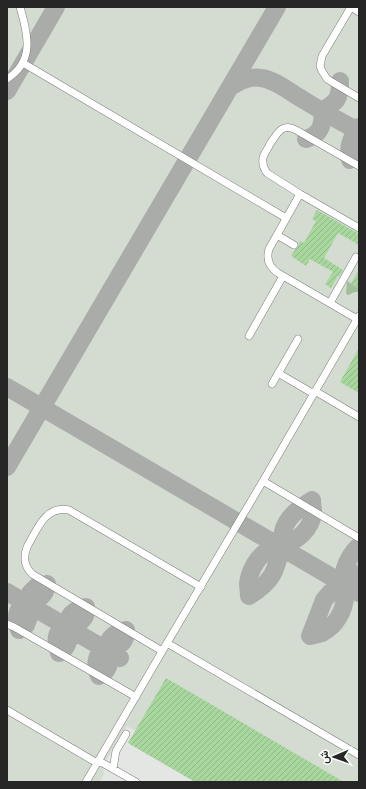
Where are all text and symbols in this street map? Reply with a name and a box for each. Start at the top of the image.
north arrow [314,737,354,777]
text: ش [318,750,331,764]

